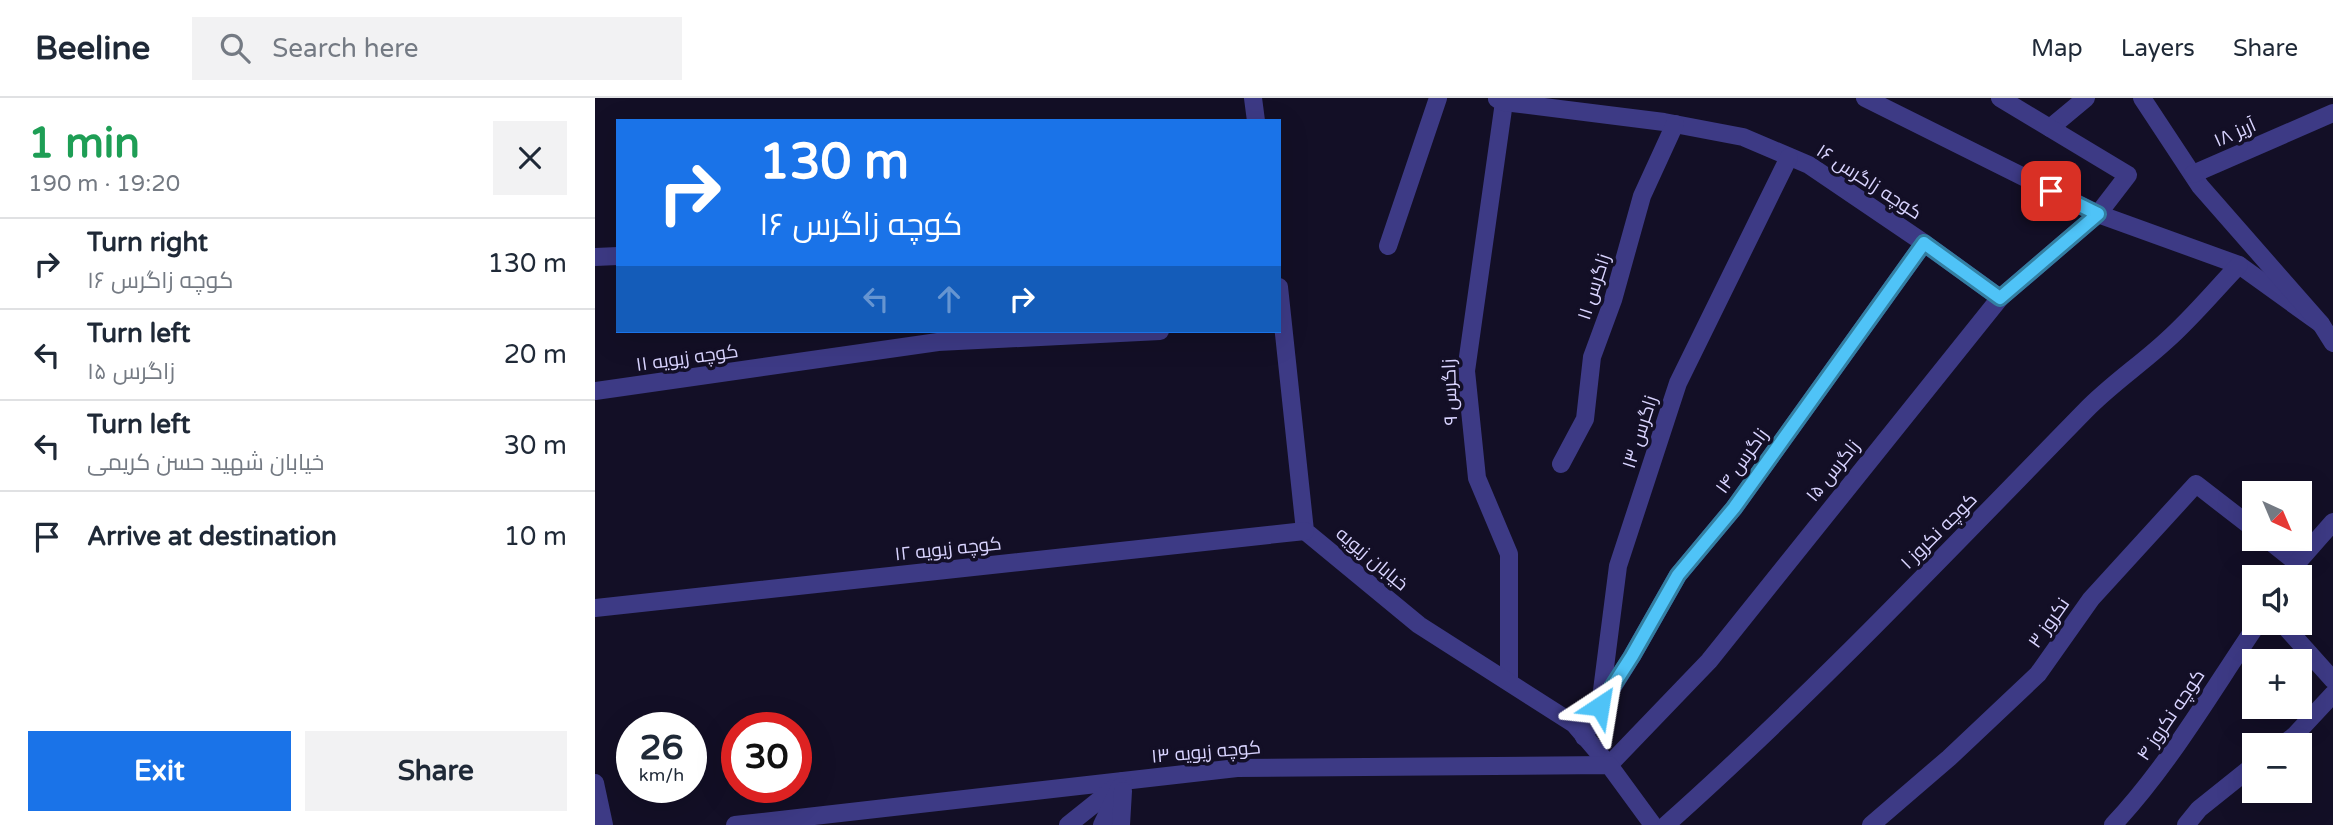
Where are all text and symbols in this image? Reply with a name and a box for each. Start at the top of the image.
search box [192,17,682,80]
text: Beeline [35,29,150,68]
icon: search [216,29,254,67]
text: Search here [272,33,418,64]
text: Map [2031,34,2083,63]
text: Layers [2121,34,2195,63]
text: Share [2233,34,2298,63]
street label: آریز ۱۸ [2211,114,2259,152]
text: 1 min [28,118,140,169]
button: close [493,121,567,195]
text: 130 m [759,133,909,192]
street label: کوچه زاگرس ۱۶ [1812,140,1926,225]
icon: right [644,147,735,238]
pin [2021,161,2081,221]
text: 190 m · 19:20 [28,170,180,198]
icon: arrive [2032,172,2070,210]
text: کوچه زاگرس ۱۶ [759,206,963,244]
text: Turn right [87,227,208,258]
icon: right [28,245,66,283]
text: 130 m [487,248,567,279]
street label: زاگرس ۱۱ [1573,251,1615,323]
text: کوچه زاگرس ۱۶ [87,267,233,295]
icon: left [857,280,895,318]
icon: ahead [930,280,968,318]
icon: right [1003,280,1041,318]
text: Turn left [87,318,190,349]
icon: left [28,336,66,374]
text: 20 m [504,339,567,370]
street label: کوچه زیویه ۱۱ [634,340,740,377]
text: زاگرس ۱۵ [87,358,175,386]
street label: زاگرس ۹ [1438,358,1462,426]
street label: زاگرس ۱۳ [1618,393,1662,471]
text: Turn left [87,409,190,440]
street label: زاگرس ۱۴ [1711,424,1773,498]
icon: left [28,427,66,465]
text: 30 m [504,430,567,461]
street label: زاگرس ۱۵ [1802,436,1864,506]
text: خیابان شهید حسن کریمی [87,449,324,477]
north arrow [2242,481,2312,551]
map controls [2242,481,2312,803]
street label: کوچه نکروز ۱ [1896,488,1982,574]
icon: arrive [28,518,66,556]
text: Arrive at destination [87,521,337,552]
text: 10 m [504,521,567,552]
street label: خیابان زیویه [1332,523,1412,595]
street label: کوچه زیویه ۱۲ [894,532,1003,567]
button: sound [2242,565,2312,635]
street label: نکروز ۳ [2024,594,2074,652]
button: + [2242,649,2312,719]
street label: کوچه نکروز ۴ [2132,665,2210,765]
position arrow [1563,669,1637,743]
speed limit sign: 30 [721,712,812,803]
text: 26 [640,727,683,769]
button: Exit [28,731,291,811]
button: Share [305,731,567,811]
button: − [2242,733,2312,803]
street label: کوچه زیویه ۱۳ [1150,736,1262,769]
text: km/h [639,764,684,786]

